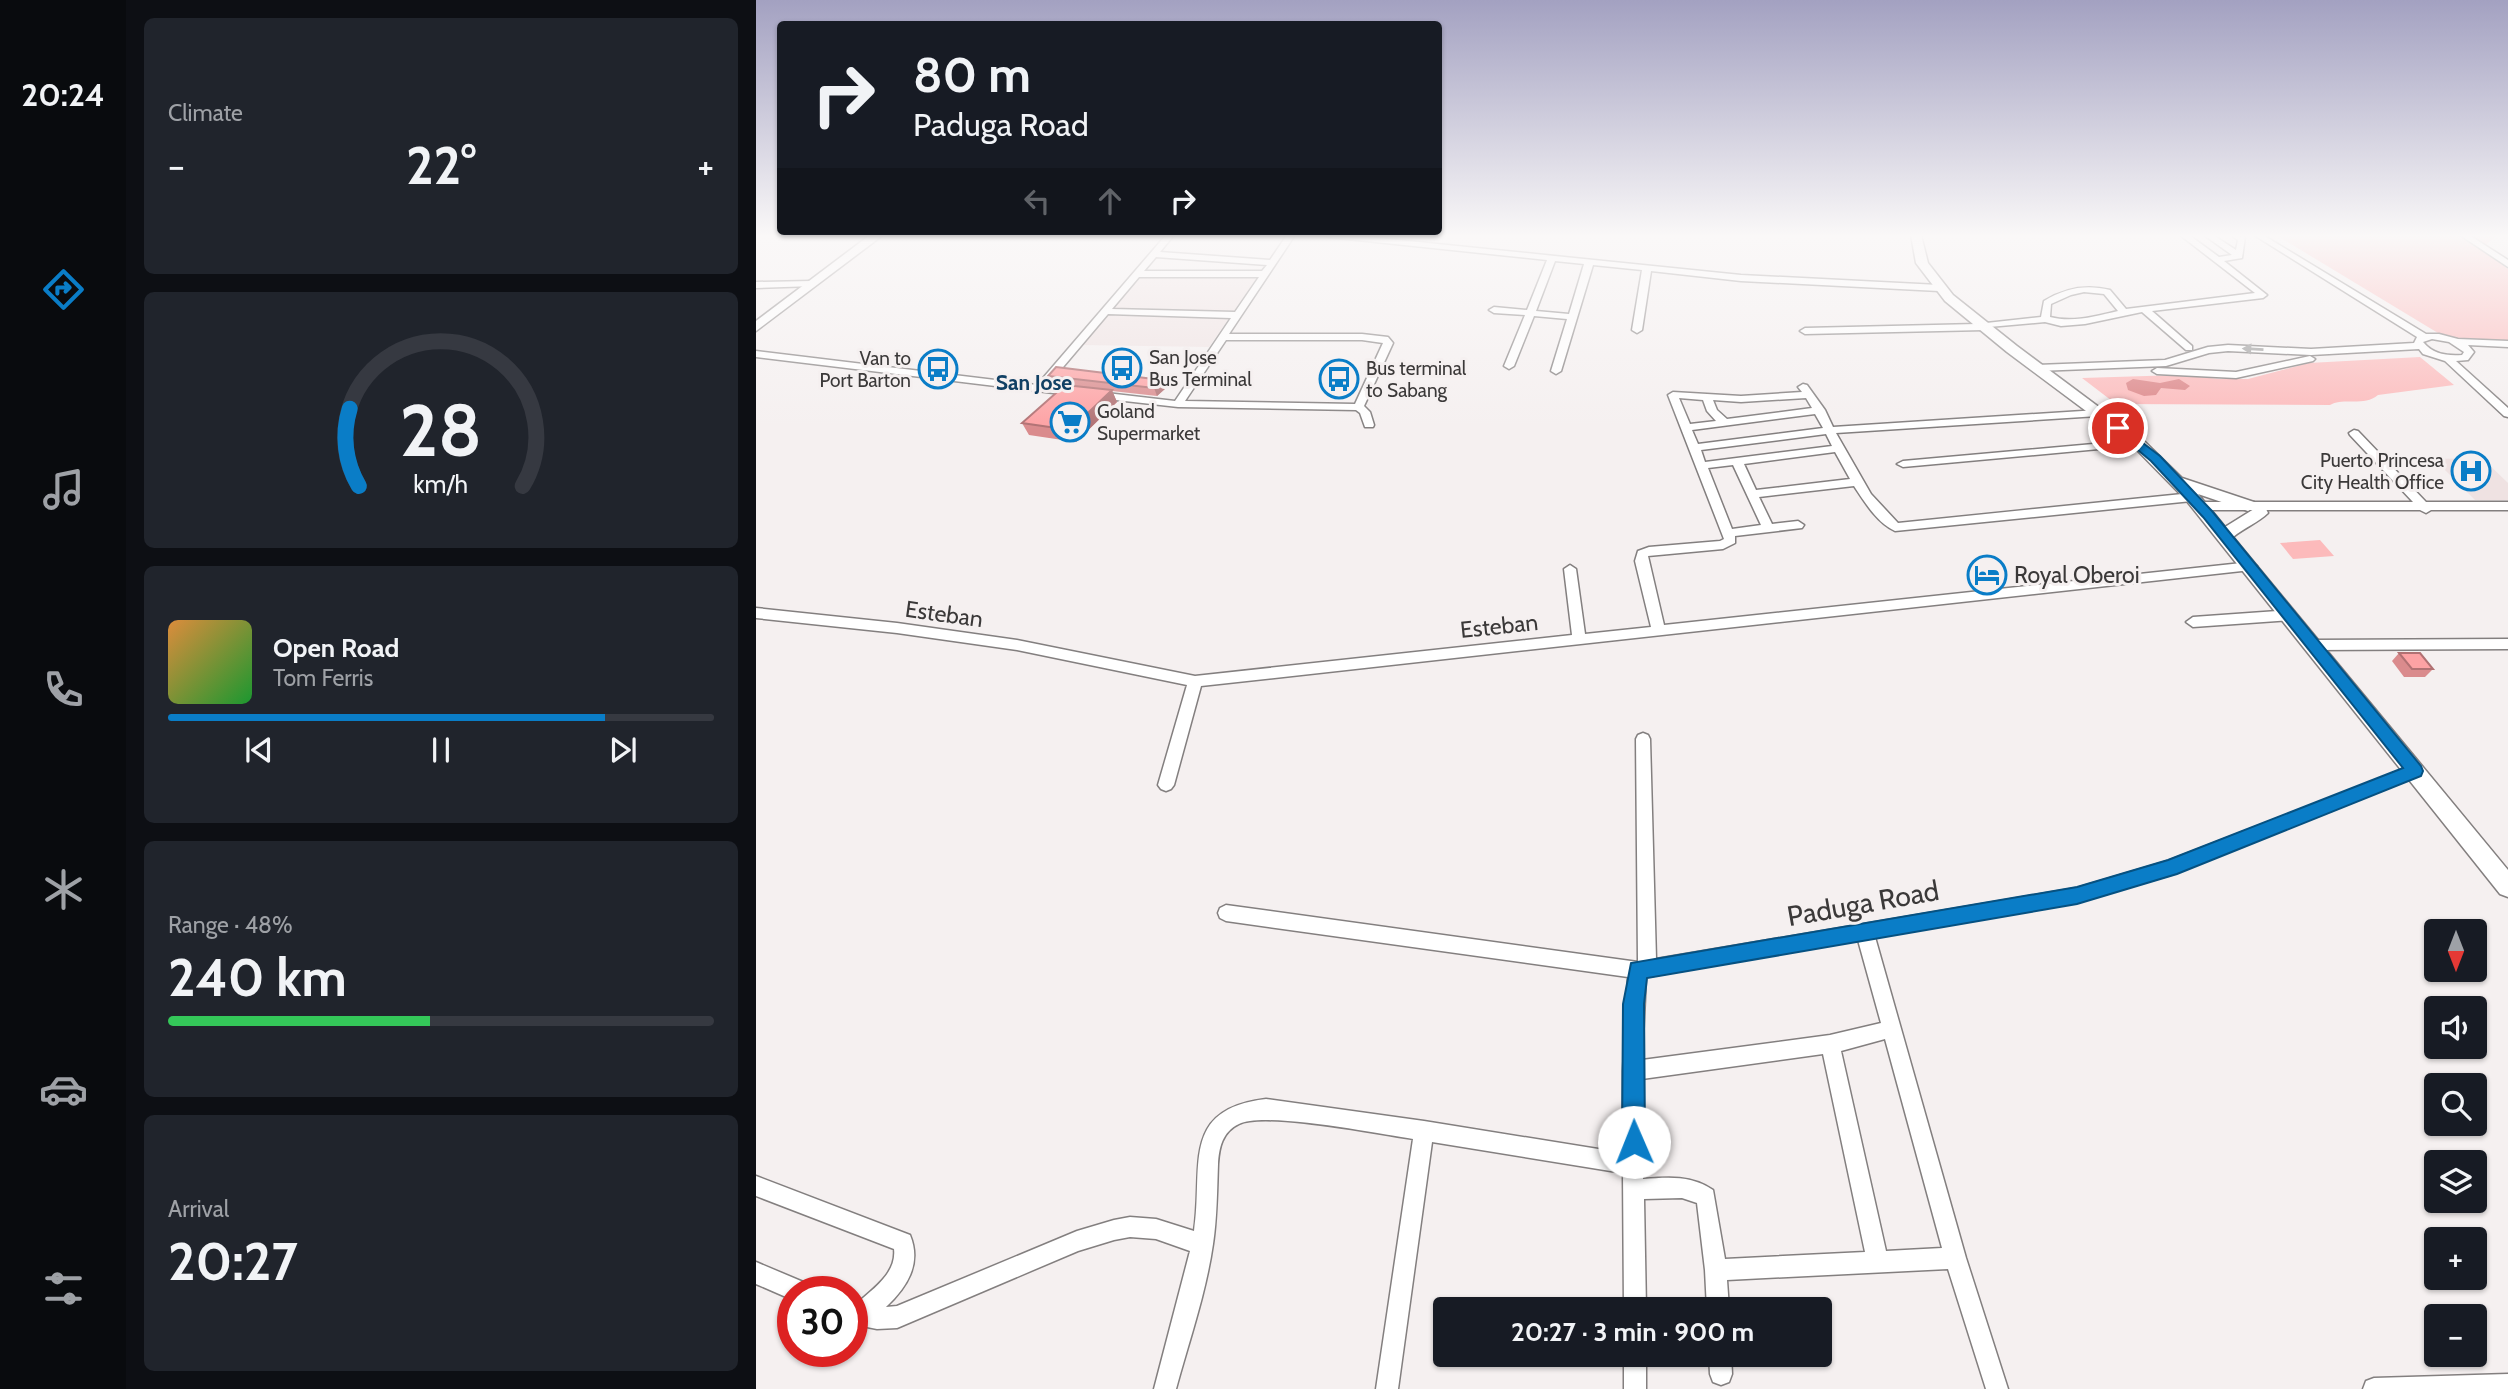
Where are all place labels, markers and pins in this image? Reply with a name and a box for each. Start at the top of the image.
place label: San Jose Bus Terminal [1149,346,1252,391]
place label: Van to Port Barton [819,347,911,392]
bus stop icon: San Jose Bus Terminal [1101,347,1143,389]
bus stop icon: Van to Port Barton [917,348,959,390]
place label: Bus terminal to Sabang [1366,357,1467,402]
bus stop icon: Bus terminal to Sabang [1318,358,1360,400]
pin [2088,398,2148,458]
place label: Goland Supermarket [1097,400,1201,445]
supermarket icon: Goland Supermarket [1049,401,1091,443]
place label: Puerto Princesa City Health Office [2301,449,2444,494]
hospital icon: Puerto Princesa City Health Office [2450,450,2492,492]
hotel icon: Royal Oberoi [1966,554,2008,596]
place label: Royal Oberoi [2014,561,2140,589]

